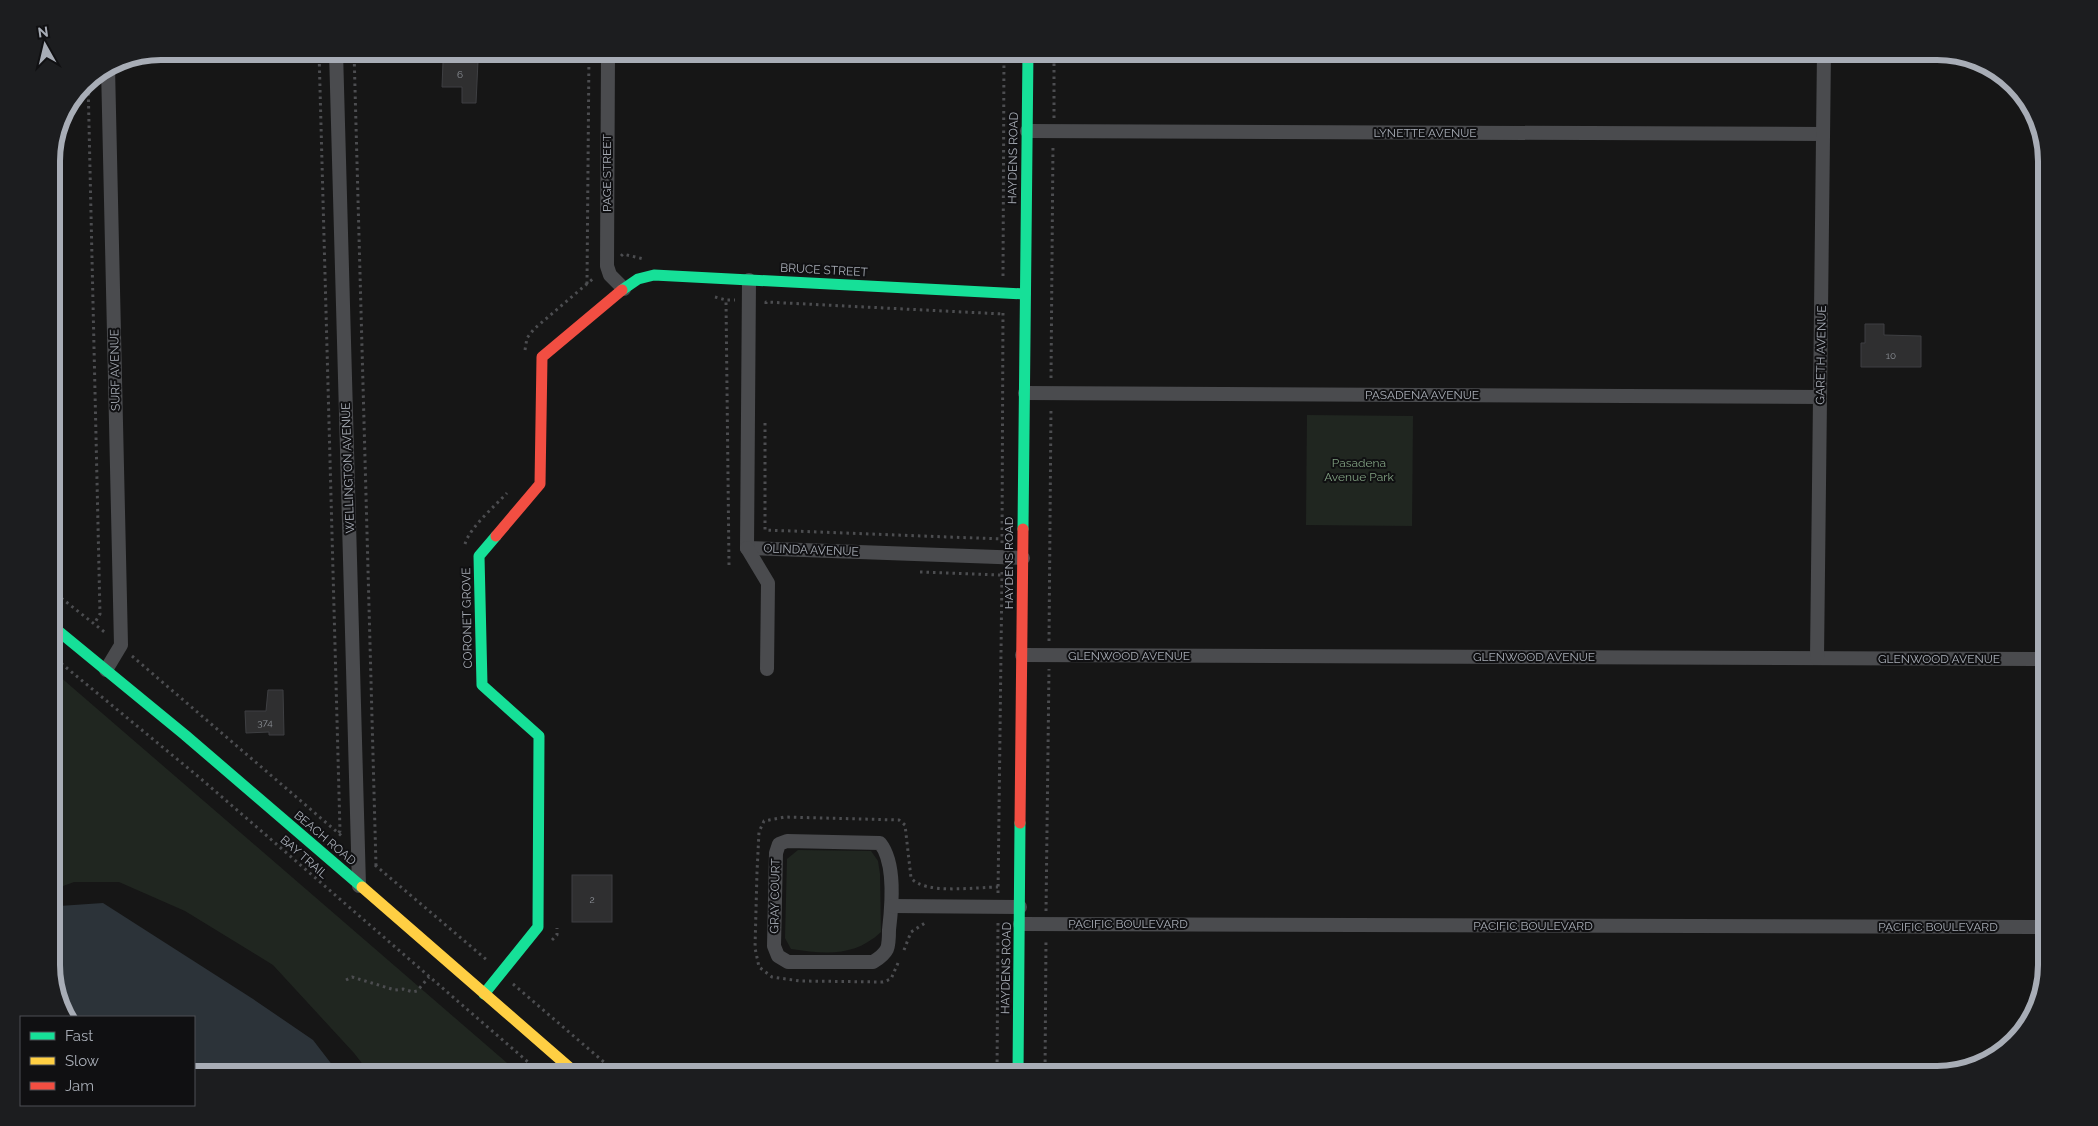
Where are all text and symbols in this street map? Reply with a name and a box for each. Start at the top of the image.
north arrow [20,20,70,70]
text: N [37,23,50,41]
house number: 6 [457,69,463,80]
street label: HAYDENS ROAD [1005,111,1021,204]
street label: LYNETTE AVENUE [1373,126,1477,140]
street label: PAGE STREET [600,133,614,212]
street label: BRUCE STREET [780,261,869,279]
street label: GARETH AVENUE [1813,305,1829,405]
street label: SURF AVENUE [107,329,123,411]
house number: 10 [1886,350,1896,361]
street label: PASADENA AVENUE [1365,388,1479,402]
street label: WELLINGTON AVENUE [339,402,357,534]
park label: Pasadena Avenue Park [1324,456,1394,484]
street label: HAYDENS ROAD [1002,516,1016,609]
street label: OLINDA AVENUE [763,541,859,559]
street label: CORONET GROVE [459,567,475,669]
street label: GLENWOOD AVENUE [1068,649,1190,663]
street label: GLENWOOD AVENUE [1473,650,1595,664]
street label: GLENWOOD AVENUE [1878,652,2000,666]
house number: 374 [257,717,273,728]
street label: BEACH ROAD [291,808,359,868]
street label: BAY TRAIL [277,833,331,881]
street label: GRAY COURT [767,858,783,934]
house number: 2 [589,894,595,905]
street label: PACIFIC BOULEVARD [1068,917,1188,931]
street label: PACIFIC BOULEVARD [1473,919,1593,933]
street label: PACIFIC BOULEVARD [1878,920,1998,934]
street label: HAYDENS ROAD [998,921,1014,1014]
legend [20,1016,195,1106]
text: Fast [65,1027,93,1045]
text: Slow [65,1052,99,1070]
text: Jam [65,1077,94,1095]

